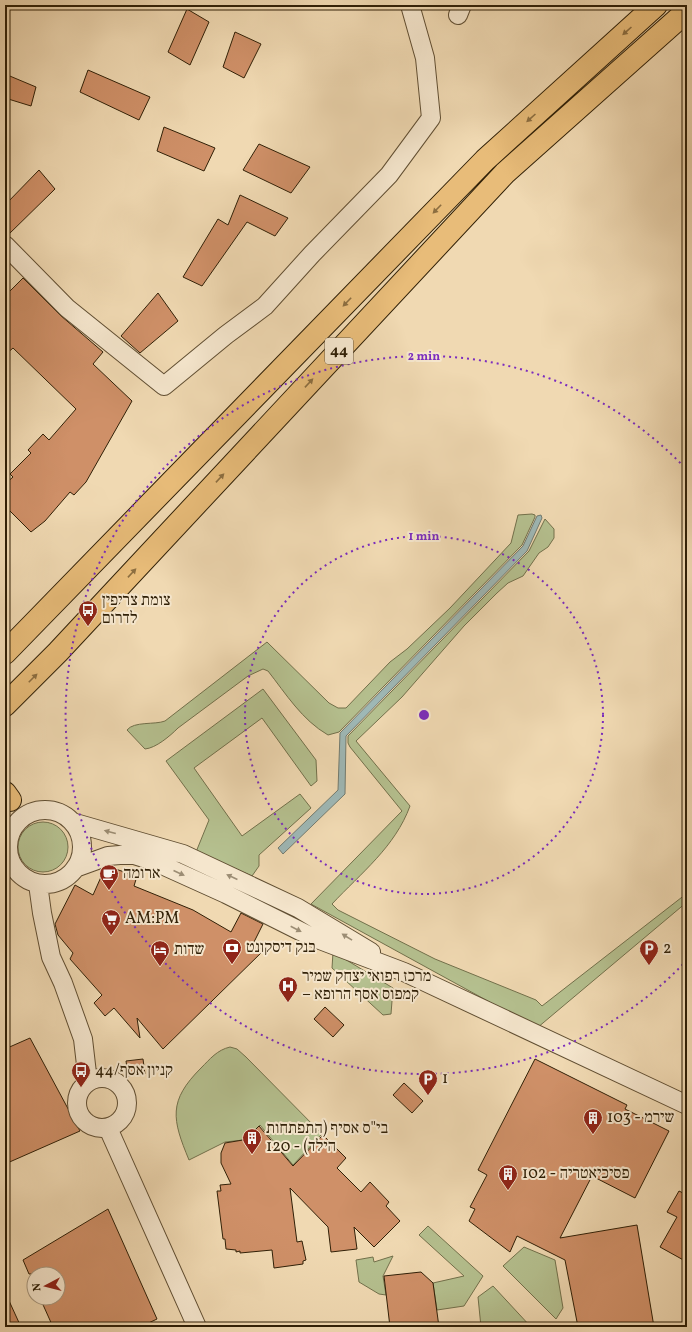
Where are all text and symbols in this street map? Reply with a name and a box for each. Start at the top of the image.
one-way arrow [623,26,632,35]
one-way arrow [526,114,536,123]
one-way arrow [433,204,442,214]
one-way arrow [342,297,352,307]
road number: 44 [325,338,353,364]
text: 2 min [408,349,440,365]
one-way arrow [304,378,314,388]
one-way arrow [216,473,225,483]
text: 1 min [409,529,440,545]
one-way arrow [127,568,136,579]
place label: צומת צריפין לדרום [102,590,171,630]
bus stop icon: צומת צריפין לדרום [77,599,99,627]
one-way arrow [28,673,37,683]
centre of rings [417,708,431,722]
one-way arrow [104,829,116,835]
cafe icon: ארומה [98,863,120,891]
place label: ארומה [123,863,161,885]
one-way arrow [173,870,185,876]
one-way arrow [226,874,237,880]
supermarket icon: AM:PM [100,908,122,936]
place label: AM:PM [125,908,179,930]
one-way arrow [290,926,302,932]
one-way arrow [341,933,353,940]
bank icon: בנק דיסקונט [221,937,243,965]
place label: בנק דיסקונט [246,937,316,959]
parking icon: 2 [638,938,660,966]
place label: 2 [663,938,672,960]
hotel icon: שדות [149,939,171,967]
place label: שדות [174,939,205,961]
place label: מרכז רפואי יצחק שמיר – קמפוס אסף הרופא [302,966,431,1006]
hospital icon: מרכז רפואי יצחק שמיר – קמפוס אסף הרופא [277,975,299,1003]
bus stop icon: קניון אסף/44 [70,1060,92,1088]
place label: קניון אסף/44 [95,1060,173,1082]
parking icon: 1 [417,1068,439,1096]
place label: 1 [442,1068,448,1090]
building icon: 103 - שירמ [582,1107,604,1135]
place label: 103 - שירמ [607,1107,674,1129]
place label: בי"ס אסיף (התפתחות הילד) - 120 [266,1118,388,1158]
building icon: בי"ס אסיף (התפתחות הילד) - 120 [241,1127,263,1155]
building icon: 102 - פסיכיאטריה [497,1163,519,1191]
place label: 102 - פסיכיאטריה [522,1163,629,1185]
north arrow [26,1266,66,1306]
text: N [30,1282,45,1292]

